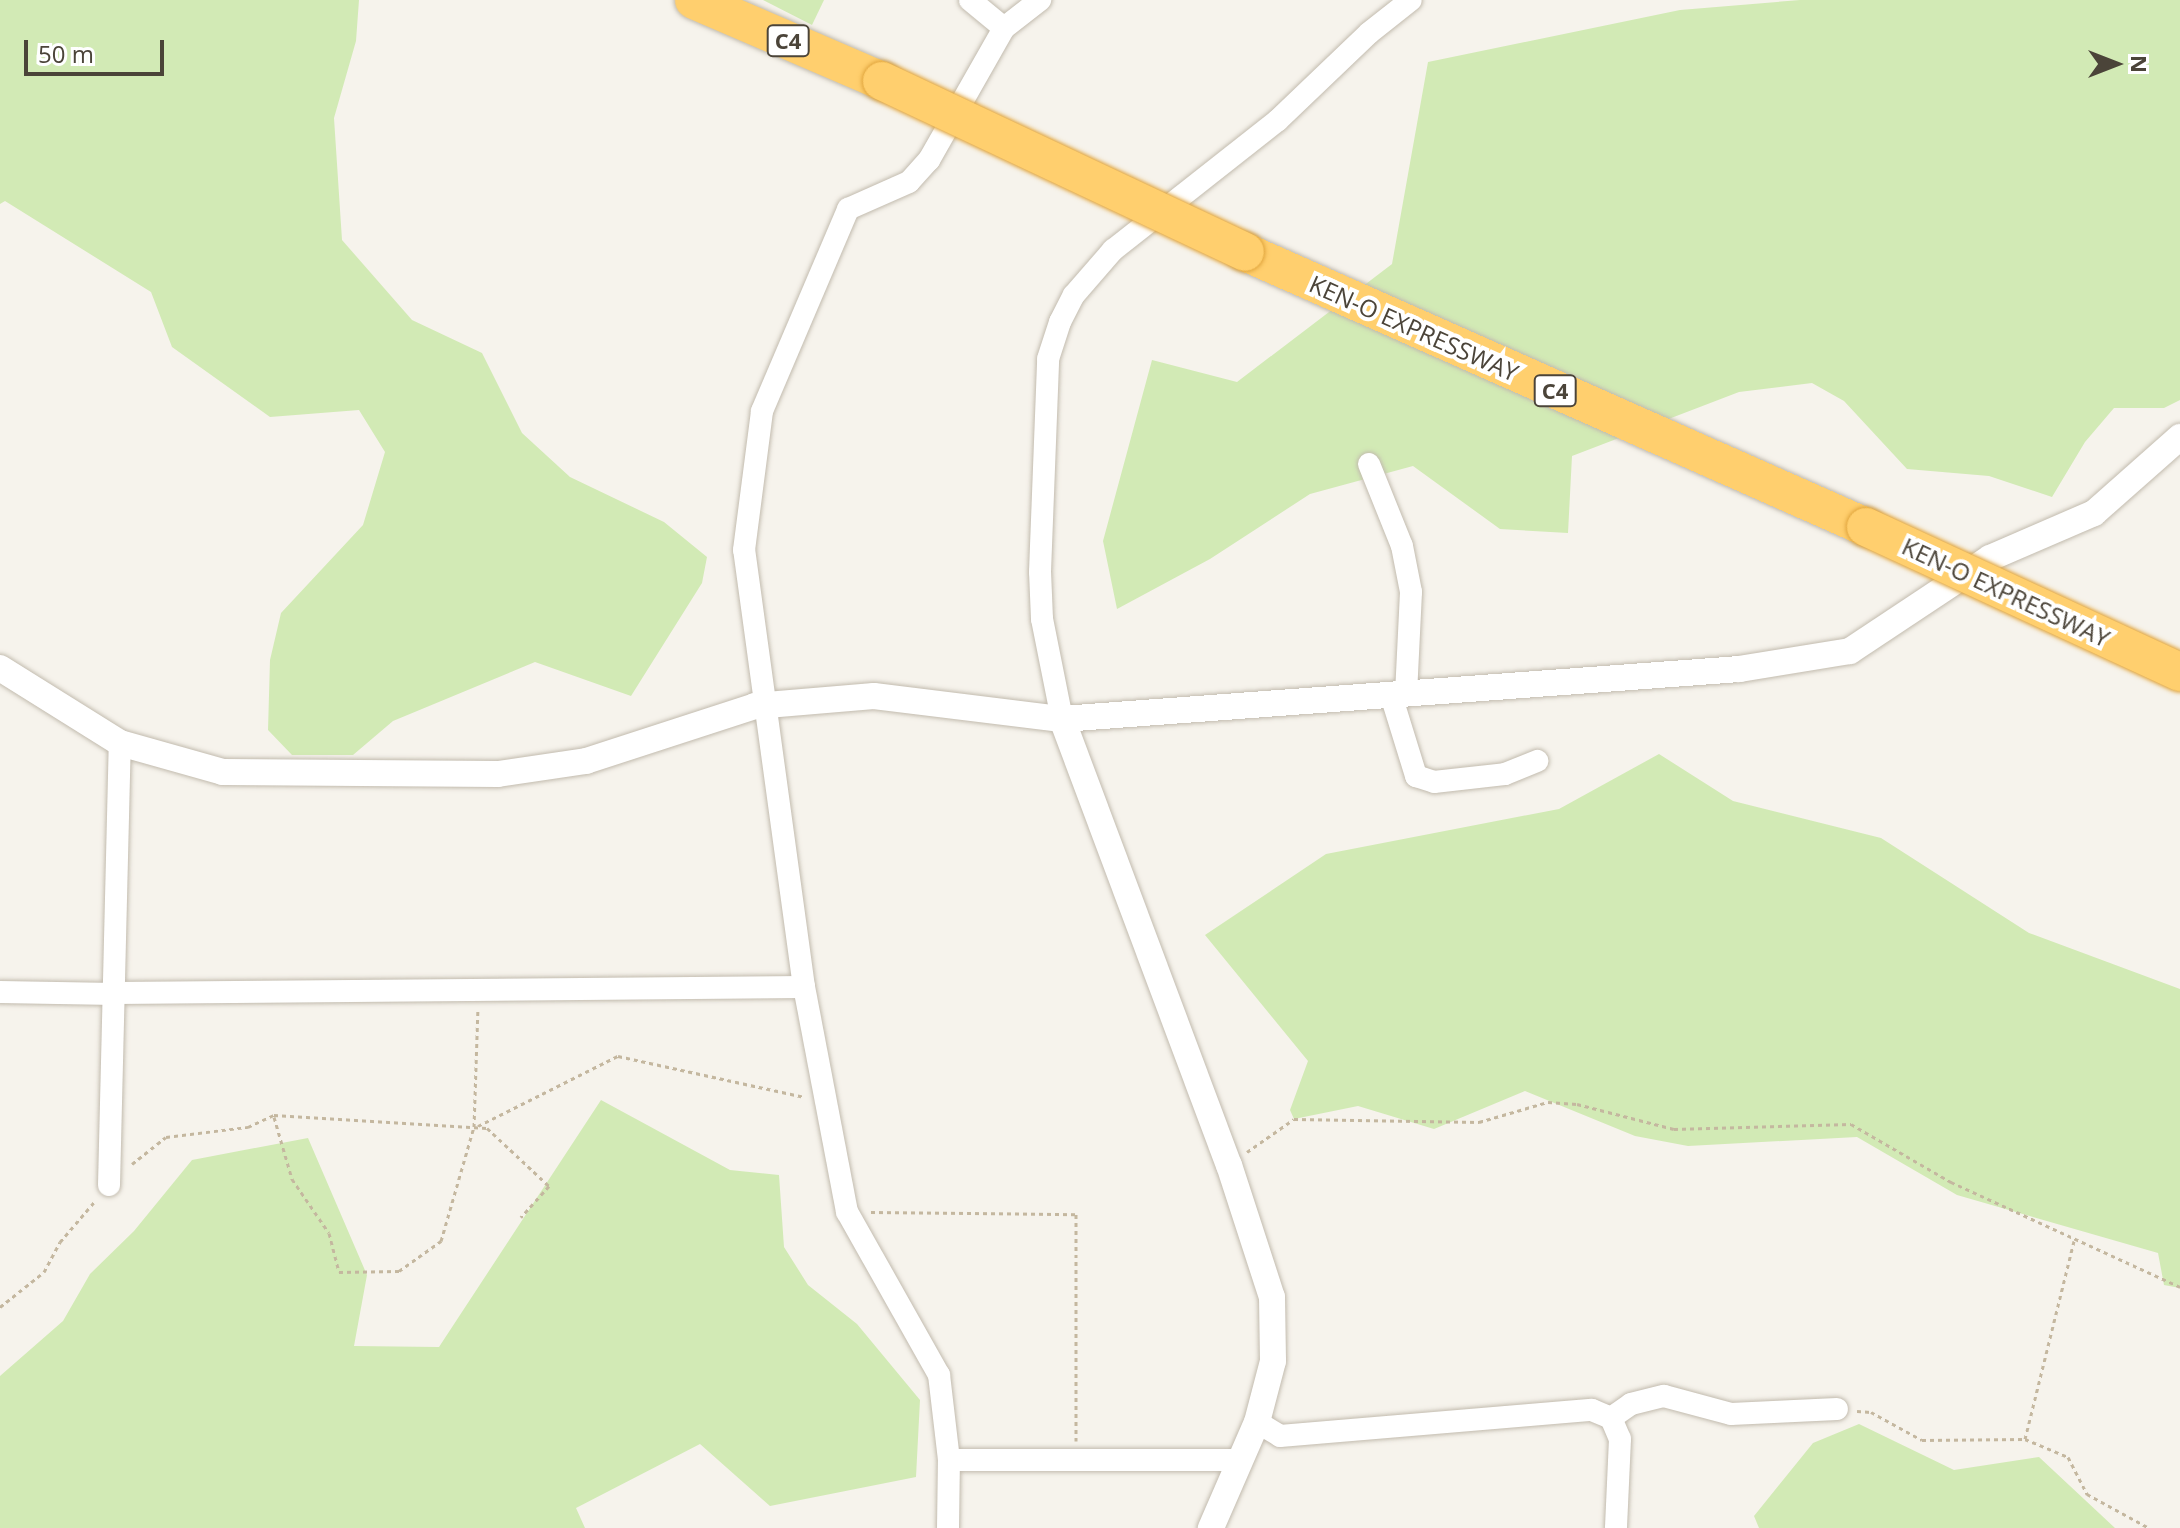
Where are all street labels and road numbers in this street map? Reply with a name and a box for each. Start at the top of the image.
road number: C4 [766,23,810,59]
street label: KEN-O EXPRESSWAY [1305,269,1523,387]
road number: C4 [1533,373,1577,409]
street label: KEN-O EXPRESSWAY [1898,531,2114,653]

